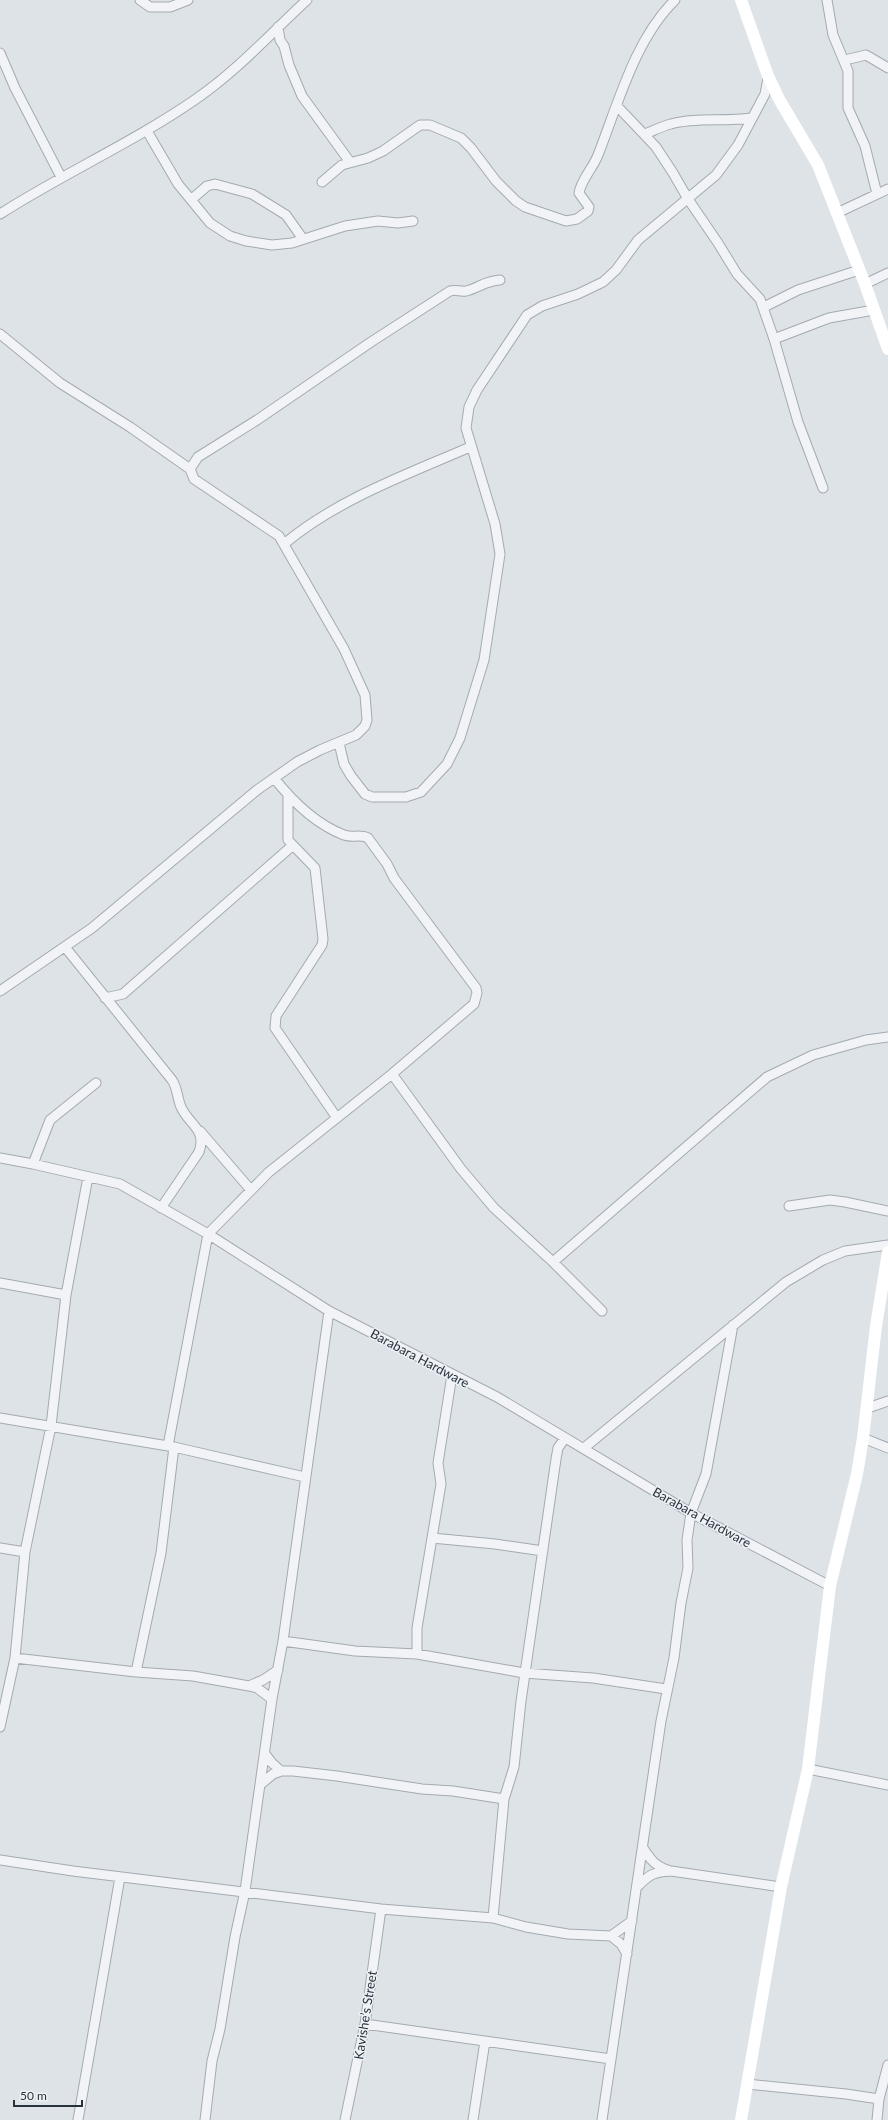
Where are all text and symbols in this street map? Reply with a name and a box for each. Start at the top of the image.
street label: Barabara Hardware [368,1325,472,1391]
street label: Barabara Hardware [650,1483,754,1551]
street label: Kavishe’s Street [350,1969,380,2061]
scale bar [14,2082,82,2108]
text: 50 m [20,2088,47,2103]

